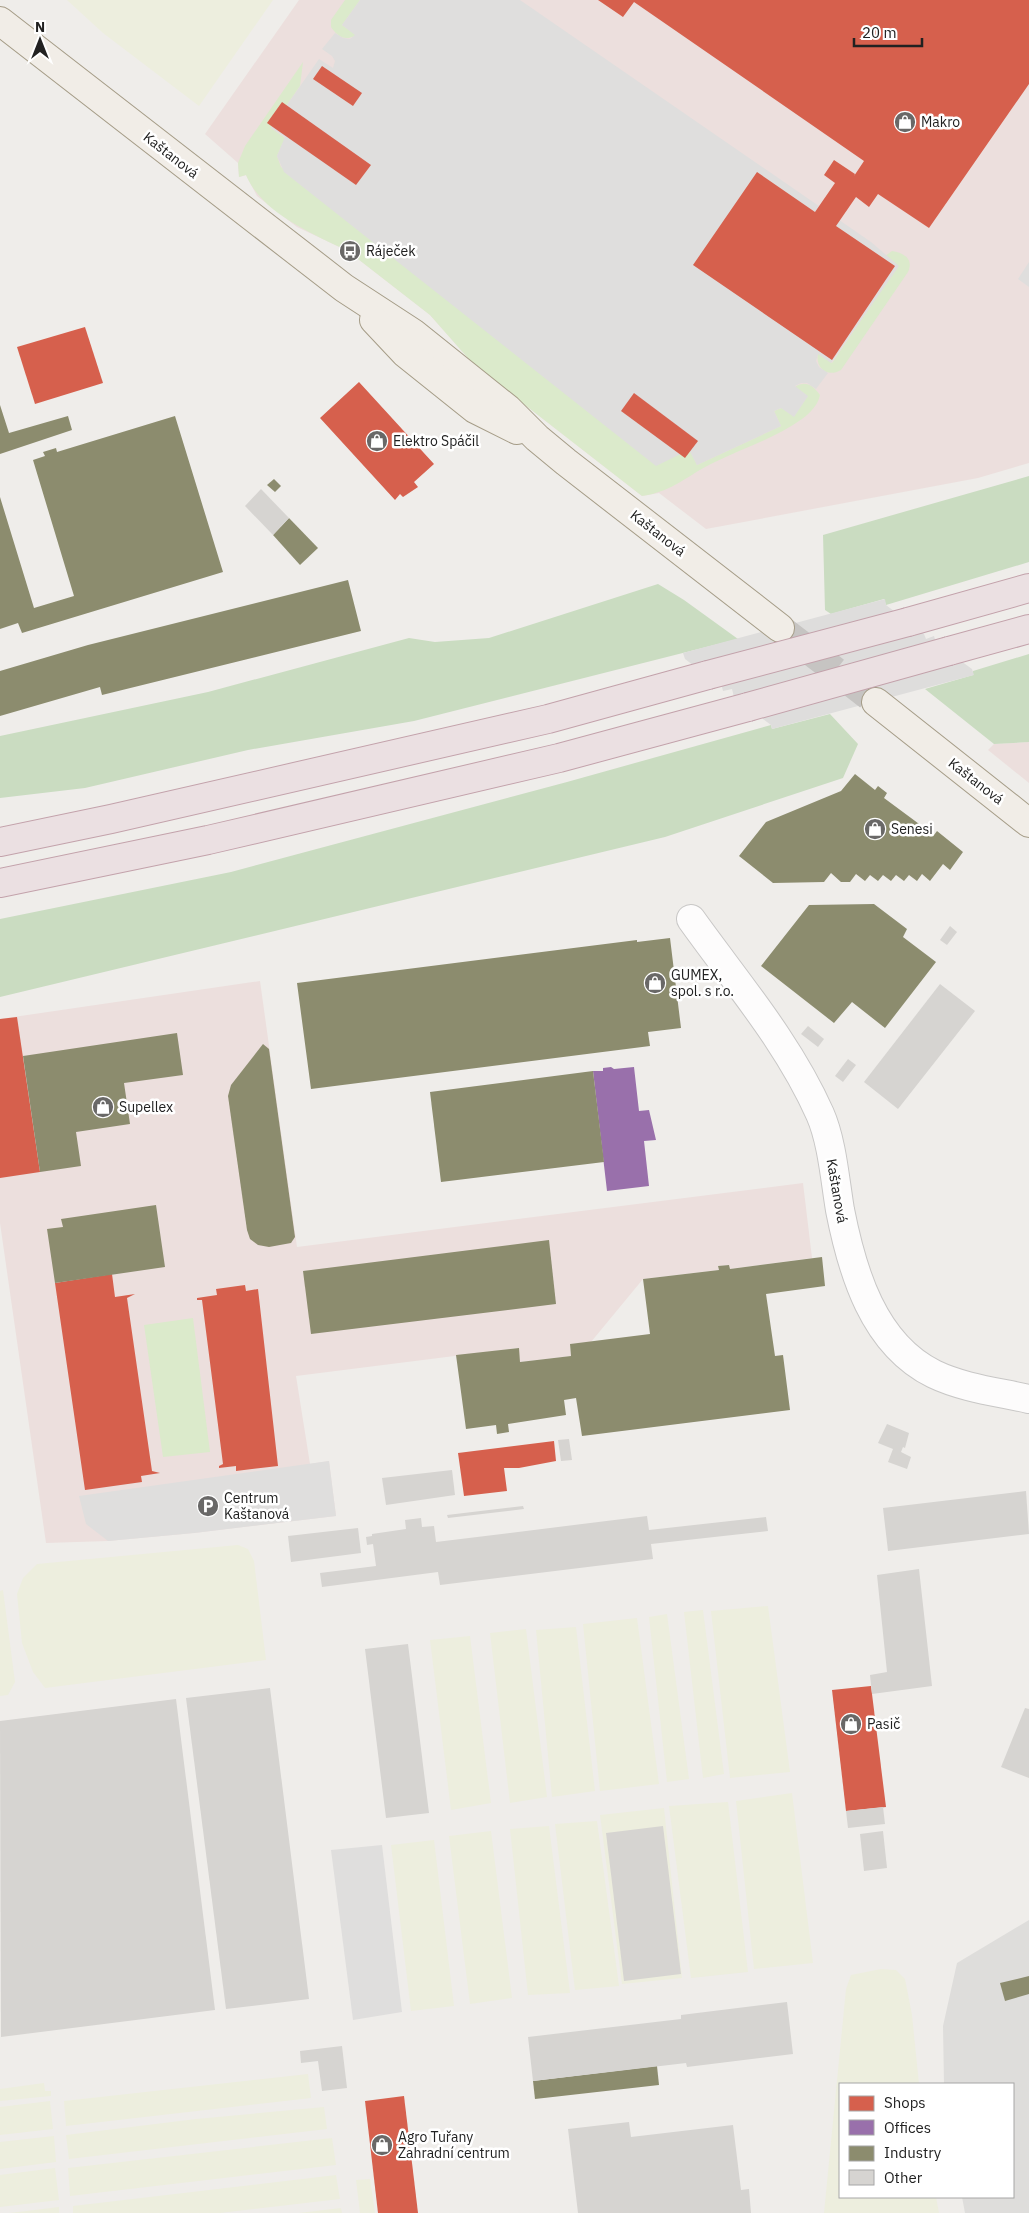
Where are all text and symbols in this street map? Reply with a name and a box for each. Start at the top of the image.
north arrow [15,15,65,65]
scale bar [854,15,922,47]
text: N [35,18,45,36]
text: 20 m [862,23,897,42]
shop icon: Makro [893,110,917,134]
place label: Makro [921,113,960,131]
street label: Kaštanová [140,128,203,182]
bus stop icon: Ráječek [338,239,362,263]
place label: Ráječek [366,242,416,260]
shop icon: Elektro Spáčil [365,429,389,453]
place label: Elektro Spáčil [393,432,479,450]
street label: Kaštanová [627,506,690,560]
street label: Kaštanová [945,754,1008,808]
shop icon: Senesi [863,817,887,841]
place label: Senesi [891,820,933,838]
place label: GUMEX, spol. s r.o. [671,966,734,1000]
shop icon: GUMEX, spol. s r.o. [643,971,667,995]
shop icon: Supellex [91,1095,115,1119]
place label: Supellex [119,1098,173,1116]
street label: Kaštanová [822,1157,852,1225]
place label: Centrum Kaštanová [224,1489,290,1523]
parking icon: Centrum Kaštanová [196,1494,220,1518]
shop icon: Pasič [839,1712,863,1736]
place label: Pasič [867,1715,900,1733]
legend [839,2083,1014,2198]
text: Shops [884,2093,926,2112]
text: Offices [884,2118,931,2137]
place label: Agro Tuřany Zahradní centrum [398,2128,510,2162]
shop icon: Agro Tuřany Zahradní centrum [370,2133,394,2157]
text: Industry [884,2143,942,2162]
text: Other [884,2168,923,2187]

